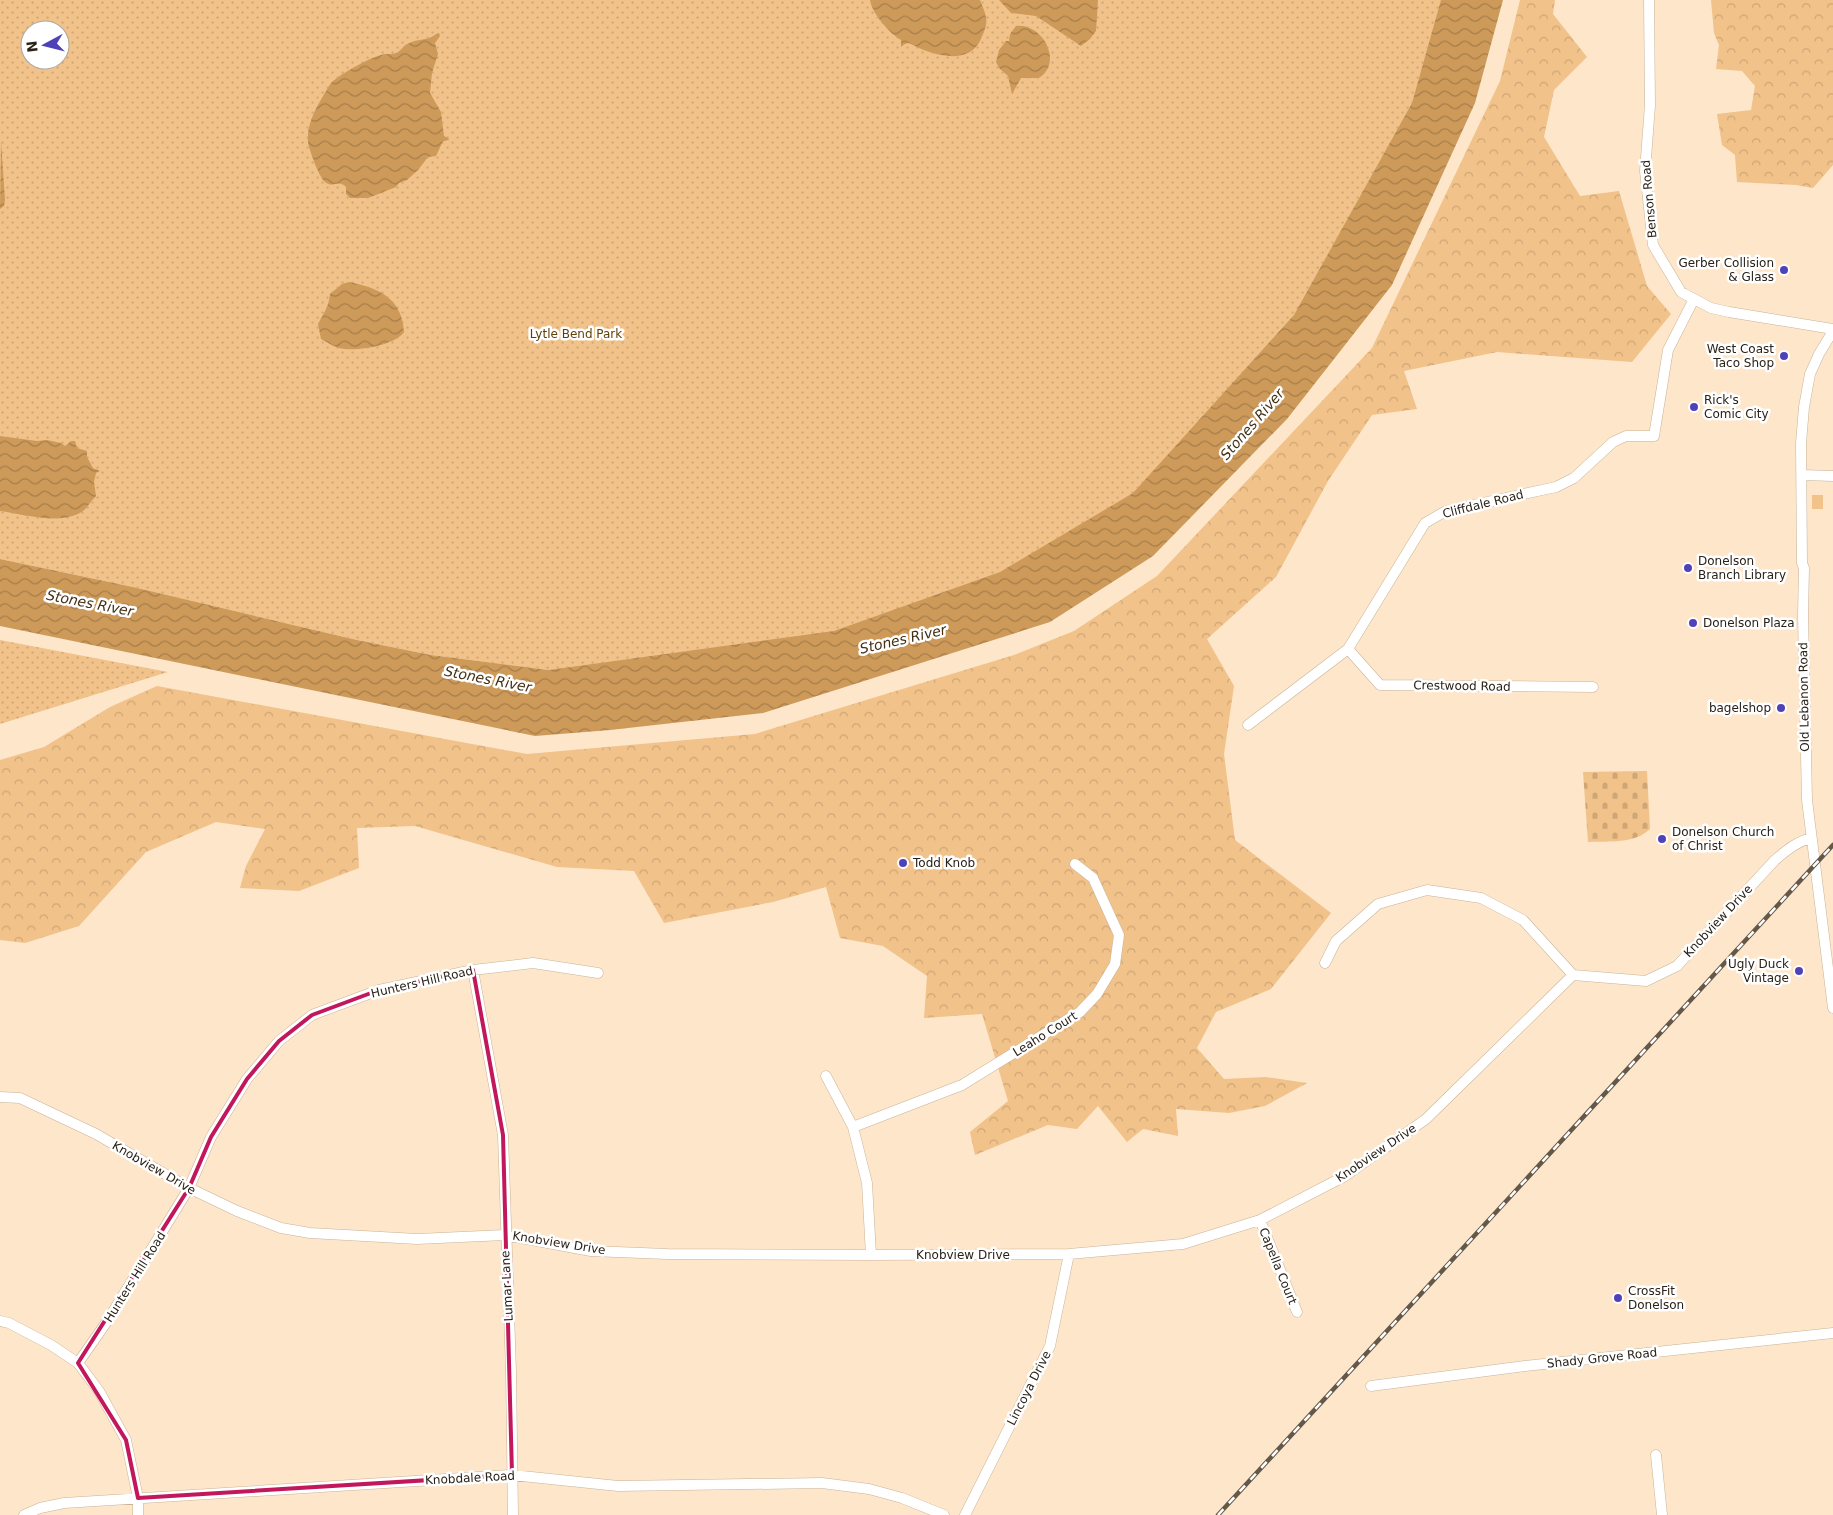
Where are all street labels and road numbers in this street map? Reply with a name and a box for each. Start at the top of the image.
street label: Benson Road [1639,159,1659,239]
street label: Cliffdale Road [1441,487,1525,521]
street label: Old Lebanon Road [1796,642,1812,752]
street label: Crestwood Road [1413,678,1511,694]
street label: Knobview Drive [1681,882,1755,960]
street label: Hunters Hill Road [370,963,474,1001]
street label: Leaho Court [1010,1009,1080,1059]
street label: Knobview Drive [1333,1121,1419,1185]
street label: Knobview Drive [110,1138,198,1198]
street label: Capella Court [1256,1226,1300,1307]
street label: Hunters Hill Road [101,1229,169,1325]
street label: Knobview Drive [512,1229,606,1257]
street label: Knobview Drive [916,1248,1010,1262]
street label: Lumar Lane [498,1250,516,1322]
street label: Shady Grove Road [1546,1345,1658,1371]
street label: Lincoya Drive [1004,1348,1054,1428]
street label: Knobdale Road [425,1469,515,1487]

